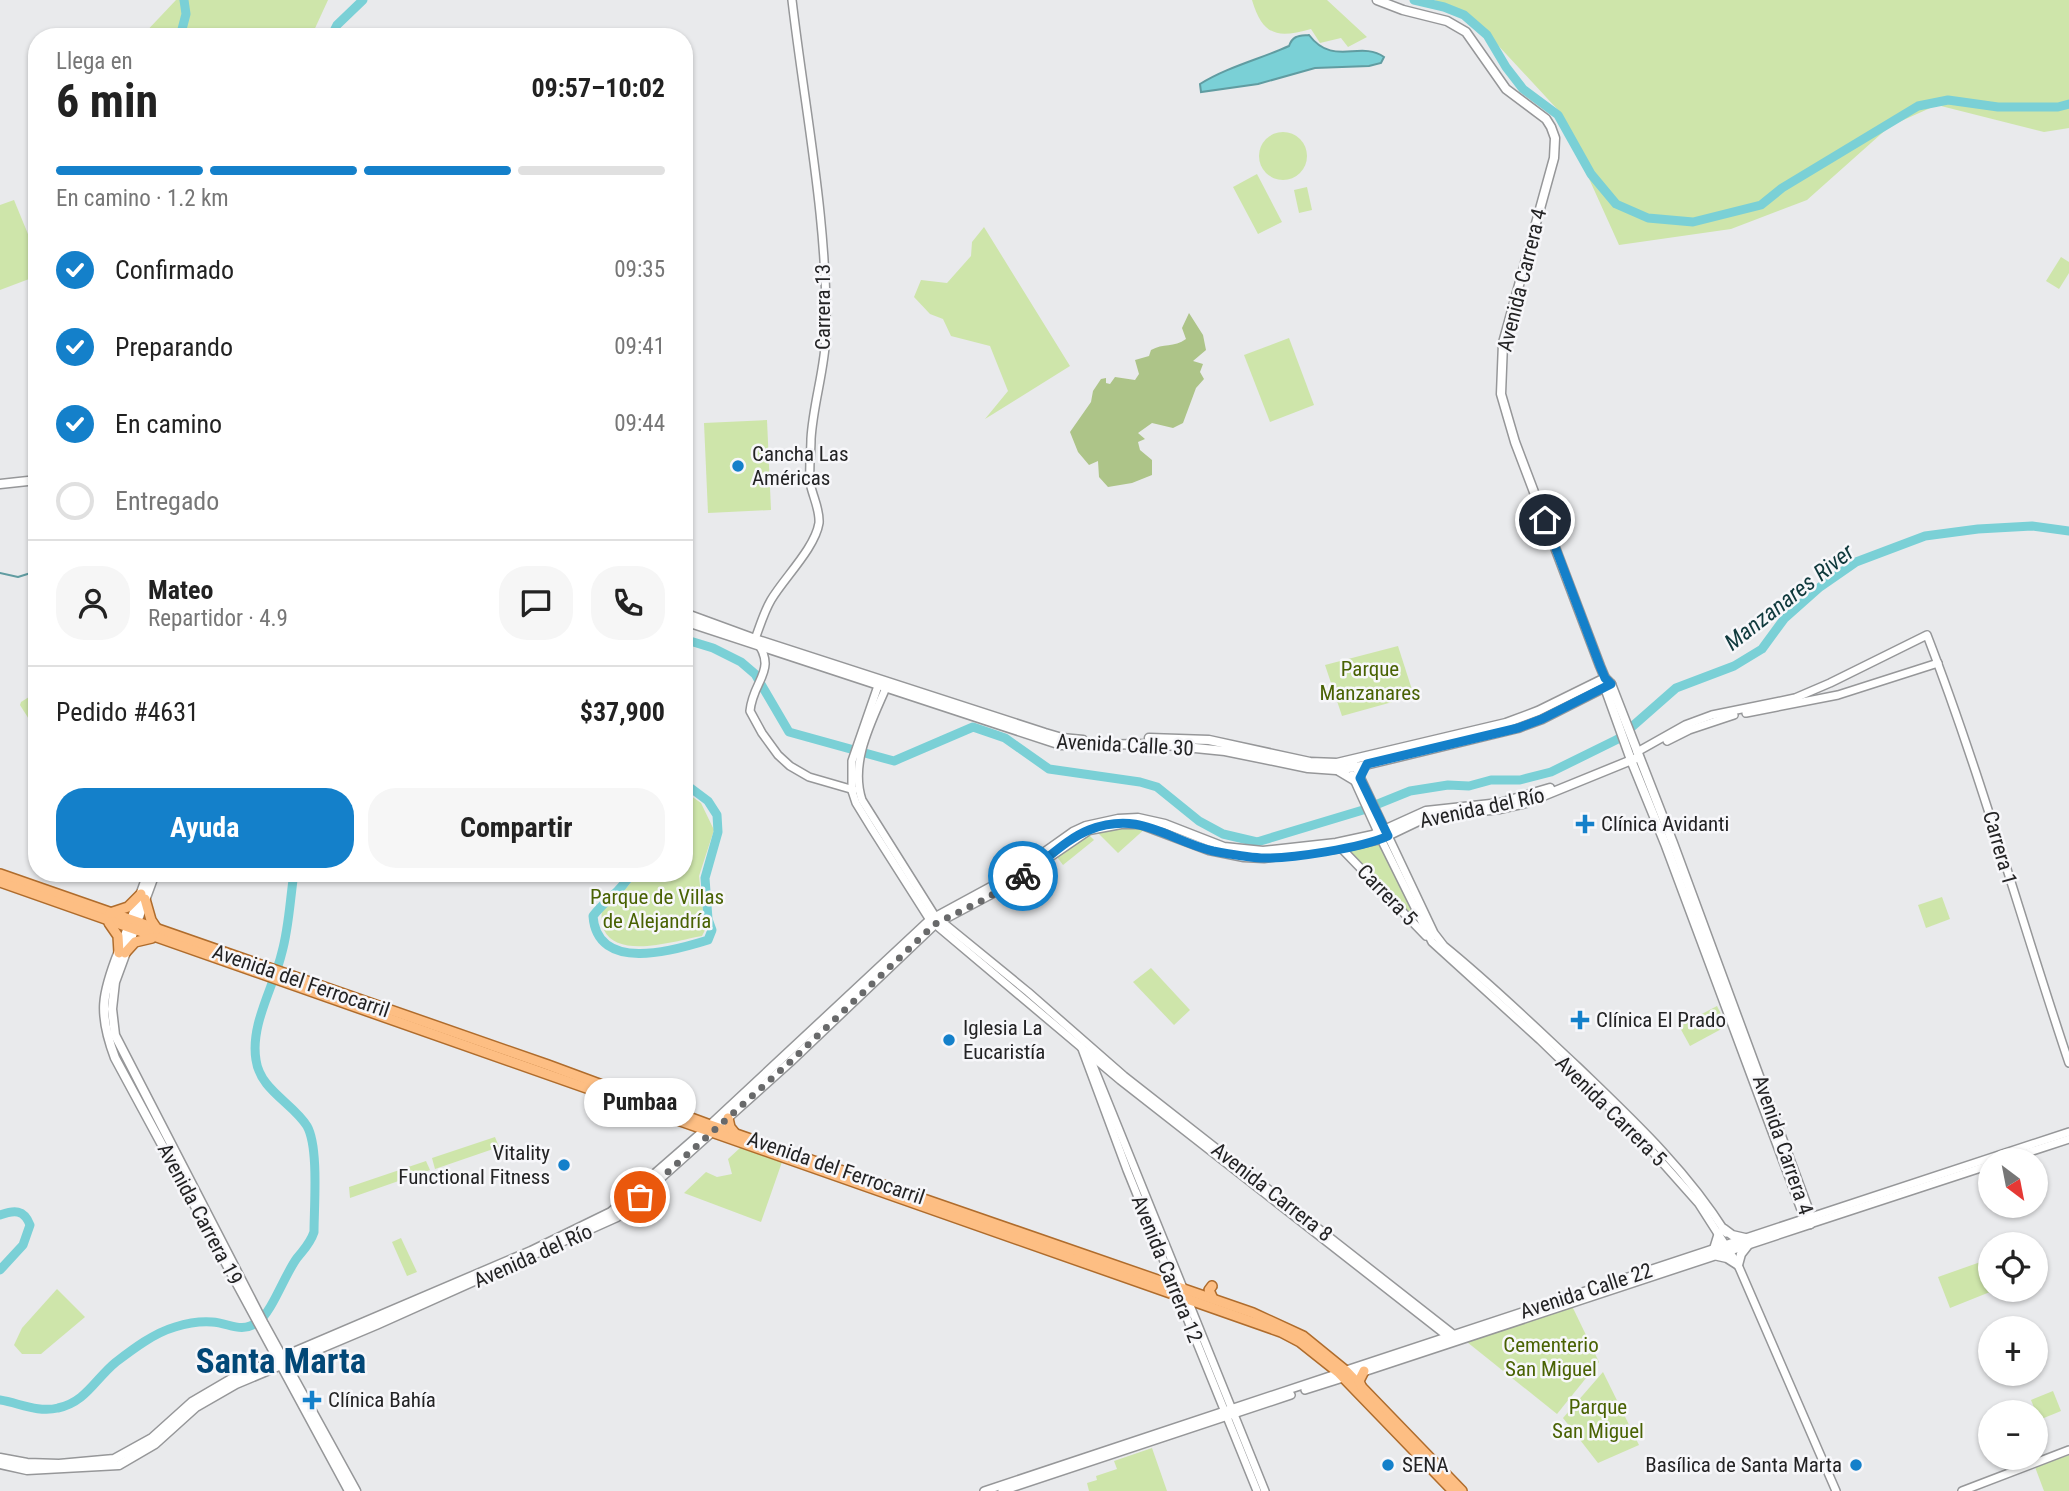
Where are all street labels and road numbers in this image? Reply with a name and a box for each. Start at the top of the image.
street label: Avenida Carrera 4 [1493,206,1551,354]
street label: Carrera 13 [811,264,835,350]
street label: Avenida Calle 30 [1056,729,1194,761]
street label: Avenida del Río [1417,783,1547,833]
street label: Carrera 1 [1978,808,2022,888]
street label: Carrera 5 [1352,859,1422,931]
street label: Avenida del Ferrocarril [209,939,393,1023]
street label: Avenida Carrera 5 [1551,1051,1671,1171]
street label: Avenida Carrera 4 [1748,1072,1818,1218]
street label: Avenida del Ferrocarril [744,1126,928,1210]
street label: Avenida Carrera 8 [1207,1138,1337,1246]
street label: Avenida Carrera 19 [153,1139,247,1289]
street label: Avenida Carrera 12 [1127,1192,1207,1346]
street label: Avenida del Río [470,1219,596,1293]
street label: Avenida Calle 22 [1517,1258,1655,1324]

